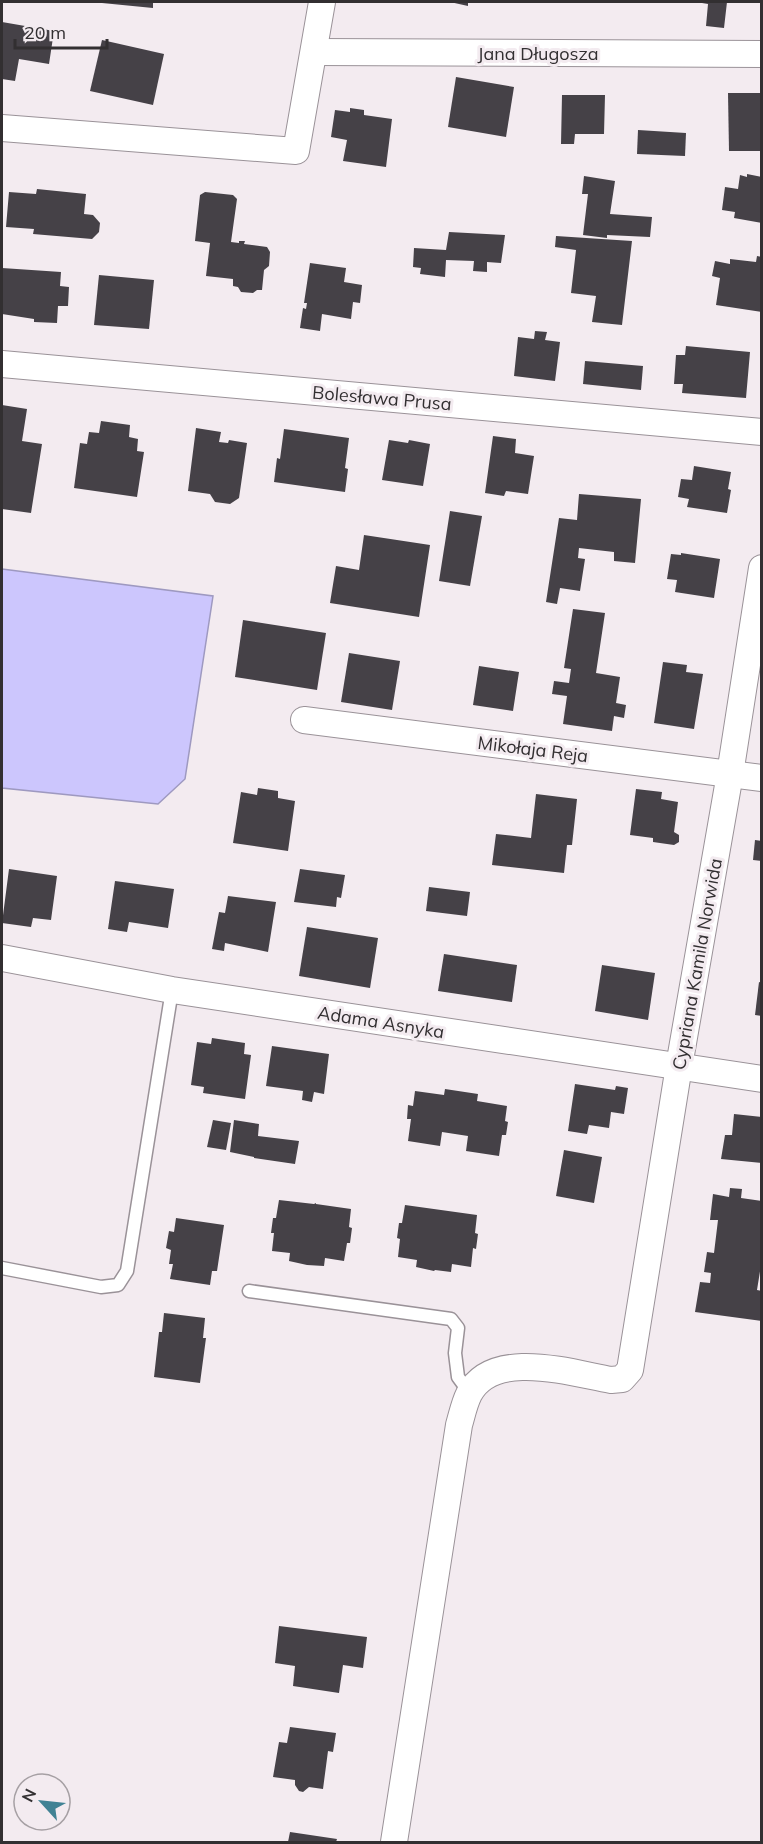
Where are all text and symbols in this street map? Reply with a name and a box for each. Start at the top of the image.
scale bar [15,12,106,50]
text: 20 m [24,21,66,44]
street label: Jana Długosza [478,42,598,65]
street label: Bolesława Prusa [311,380,453,416]
street label: Mikołaja Reja [476,731,590,767]
street label: Cypriana Kamila Norwida [667,856,727,1072]
street label: Adama Asnyka [316,1001,446,1043]
north arrow [12,1772,72,1832]
text: N [17,1785,40,1805]

